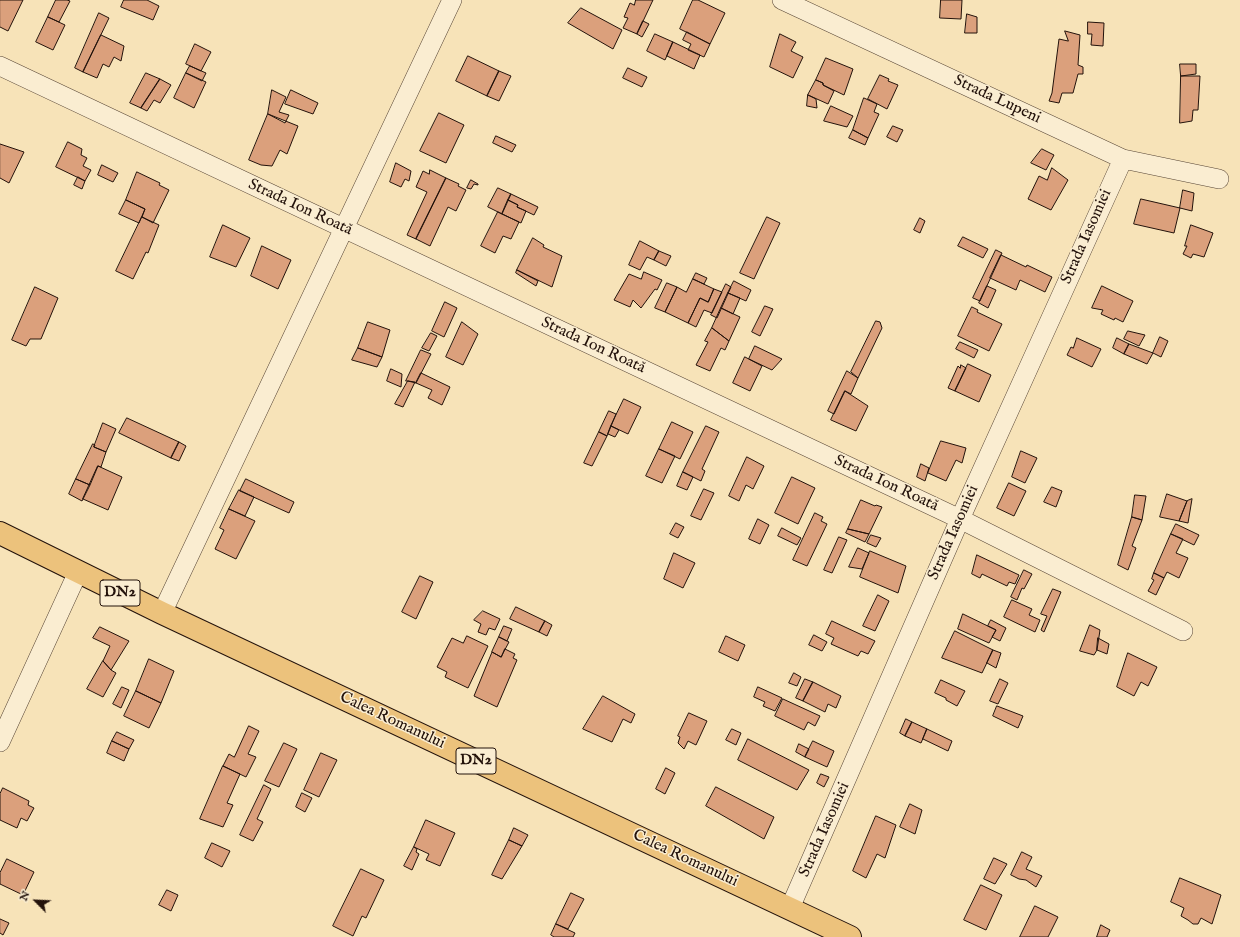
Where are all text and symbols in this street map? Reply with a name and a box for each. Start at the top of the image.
street label: Strada Lupeni [950,71,1044,129]
street label: Strada Ion Roată [245,175,355,241]
street label: Strada Iasomiei [1058,187,1116,287]
street label: Strada Ion Roată [538,313,648,379]
street label: Strada Ion Roată [831,451,941,517]
street label: Strada Iasomiei [925,483,983,583]
road number: DN2 [100,580,140,606]
street label: Calea Romanului [336,688,448,754]
road number: DN2 [456,748,496,774]
street label: Strada Iasomiei [796,780,854,880]
street label: Calea Romanului [629,826,741,892]
north arrow [16,881,56,921]
text: N [17,889,33,903]

